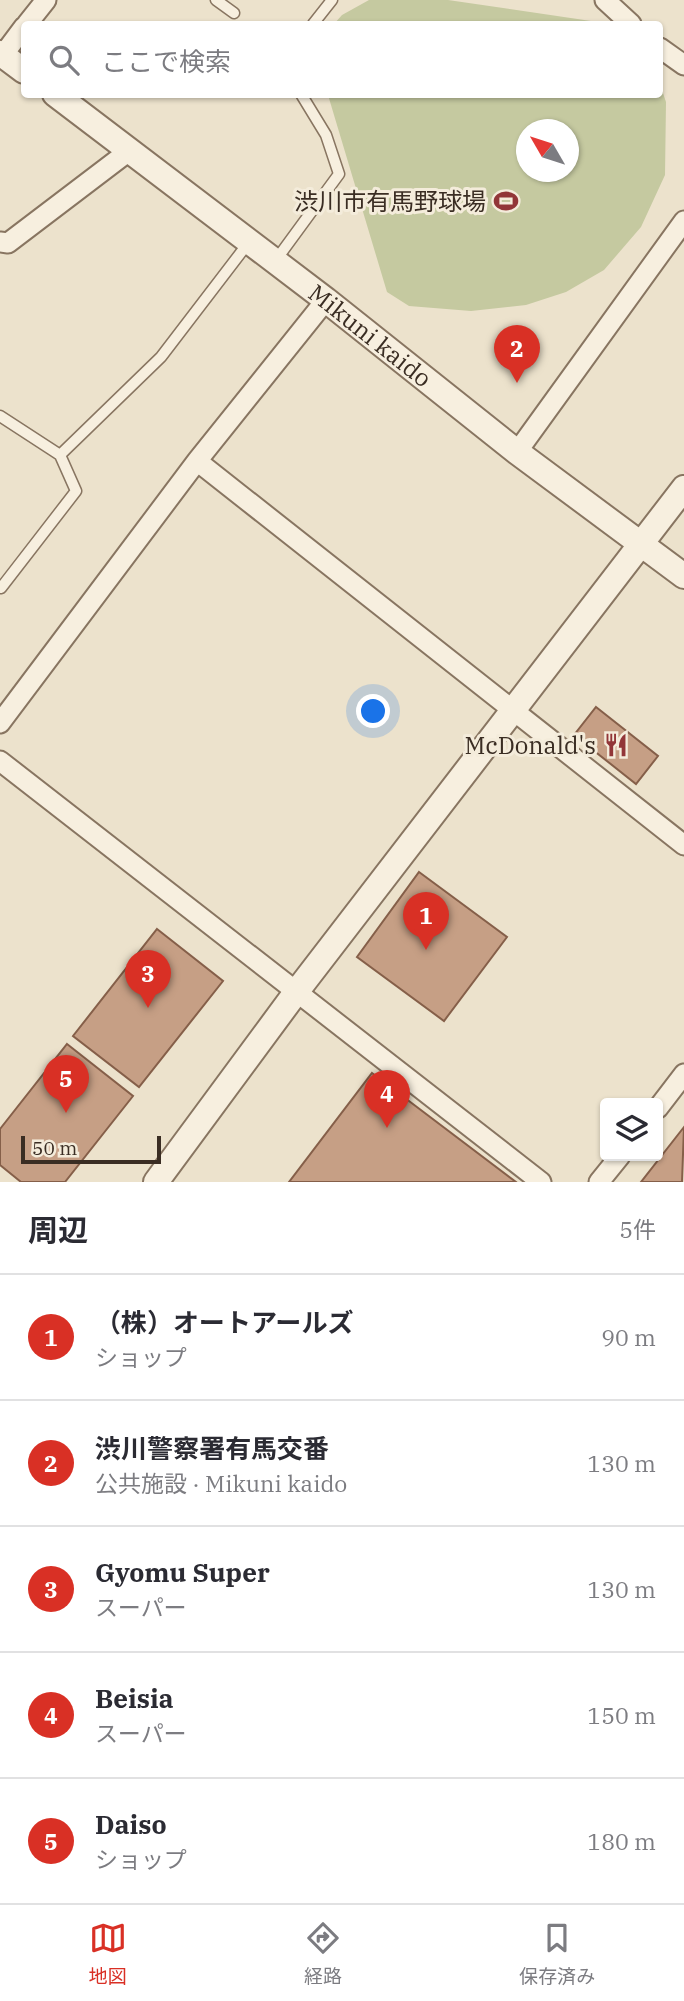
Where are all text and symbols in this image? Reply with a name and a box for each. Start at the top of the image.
search box [21,21,663,98]
icon: search [45,41,83,79]
text: ここで検索 [101,44,231,78]
north arrow [516,119,579,182]
place label: 渋川市有馬野球場 [294,185,486,217]
sports icon: 渋川市有馬野球場 [492,187,520,215]
street label: Mikuni kaido [302,277,438,394]
pin: 2 [494,325,540,383]
your location [356,694,390,728]
place label: McDonald's [464,729,596,761]
restaurant icon: McDonald's [602,731,630,759]
pin: 1 [403,892,449,950]
pin: 3 [125,950,171,1008]
pin: 5 [43,1055,89,1113]
pin: 4 [364,1070,410,1128]
map controls [600,1098,663,1161]
button: layers [600,1098,663,1161]
scale bar [21,1133,161,1165]
text: 50 m [32,1136,77,1160]
text: 周辺 [28,1210,88,1249]
text: 5件 [619,1214,656,1244]
text: （株）オートアールズ [95,1305,353,1339]
text: 1 [44,1322,58,1352]
text: 90 m [601,1322,656,1352]
text: ショップ [95,1342,187,1372]
text: 渋川警察署有馬交番 [95,1431,329,1465]
text: 2 [44,1448,58,1478]
text: 130 m [587,1448,656,1478]
text: 公共施設 · Mikuni kaido [95,1468,347,1498]
text: Gyomu Super [95,1555,270,1589]
text: 3 [44,1574,58,1604]
text: 130 m [587,1574,656,1604]
text: スーパー [95,1592,187,1622]
text: Beisia [95,1681,174,1715]
text: 4 [44,1700,58,1730]
text: 150 m [587,1700,656,1730]
text: スーパー [95,1718,187,1748]
text: Daiso [95,1807,167,1841]
text: 5 [44,1826,58,1856]
text: 180 m [587,1826,656,1856]
text: ショップ [95,1844,187,1874]
tab: 地図 [89,1919,127,1988]
tab: 経路 [304,1919,342,1988]
tab: 保存済み [519,1919,595,1988]

